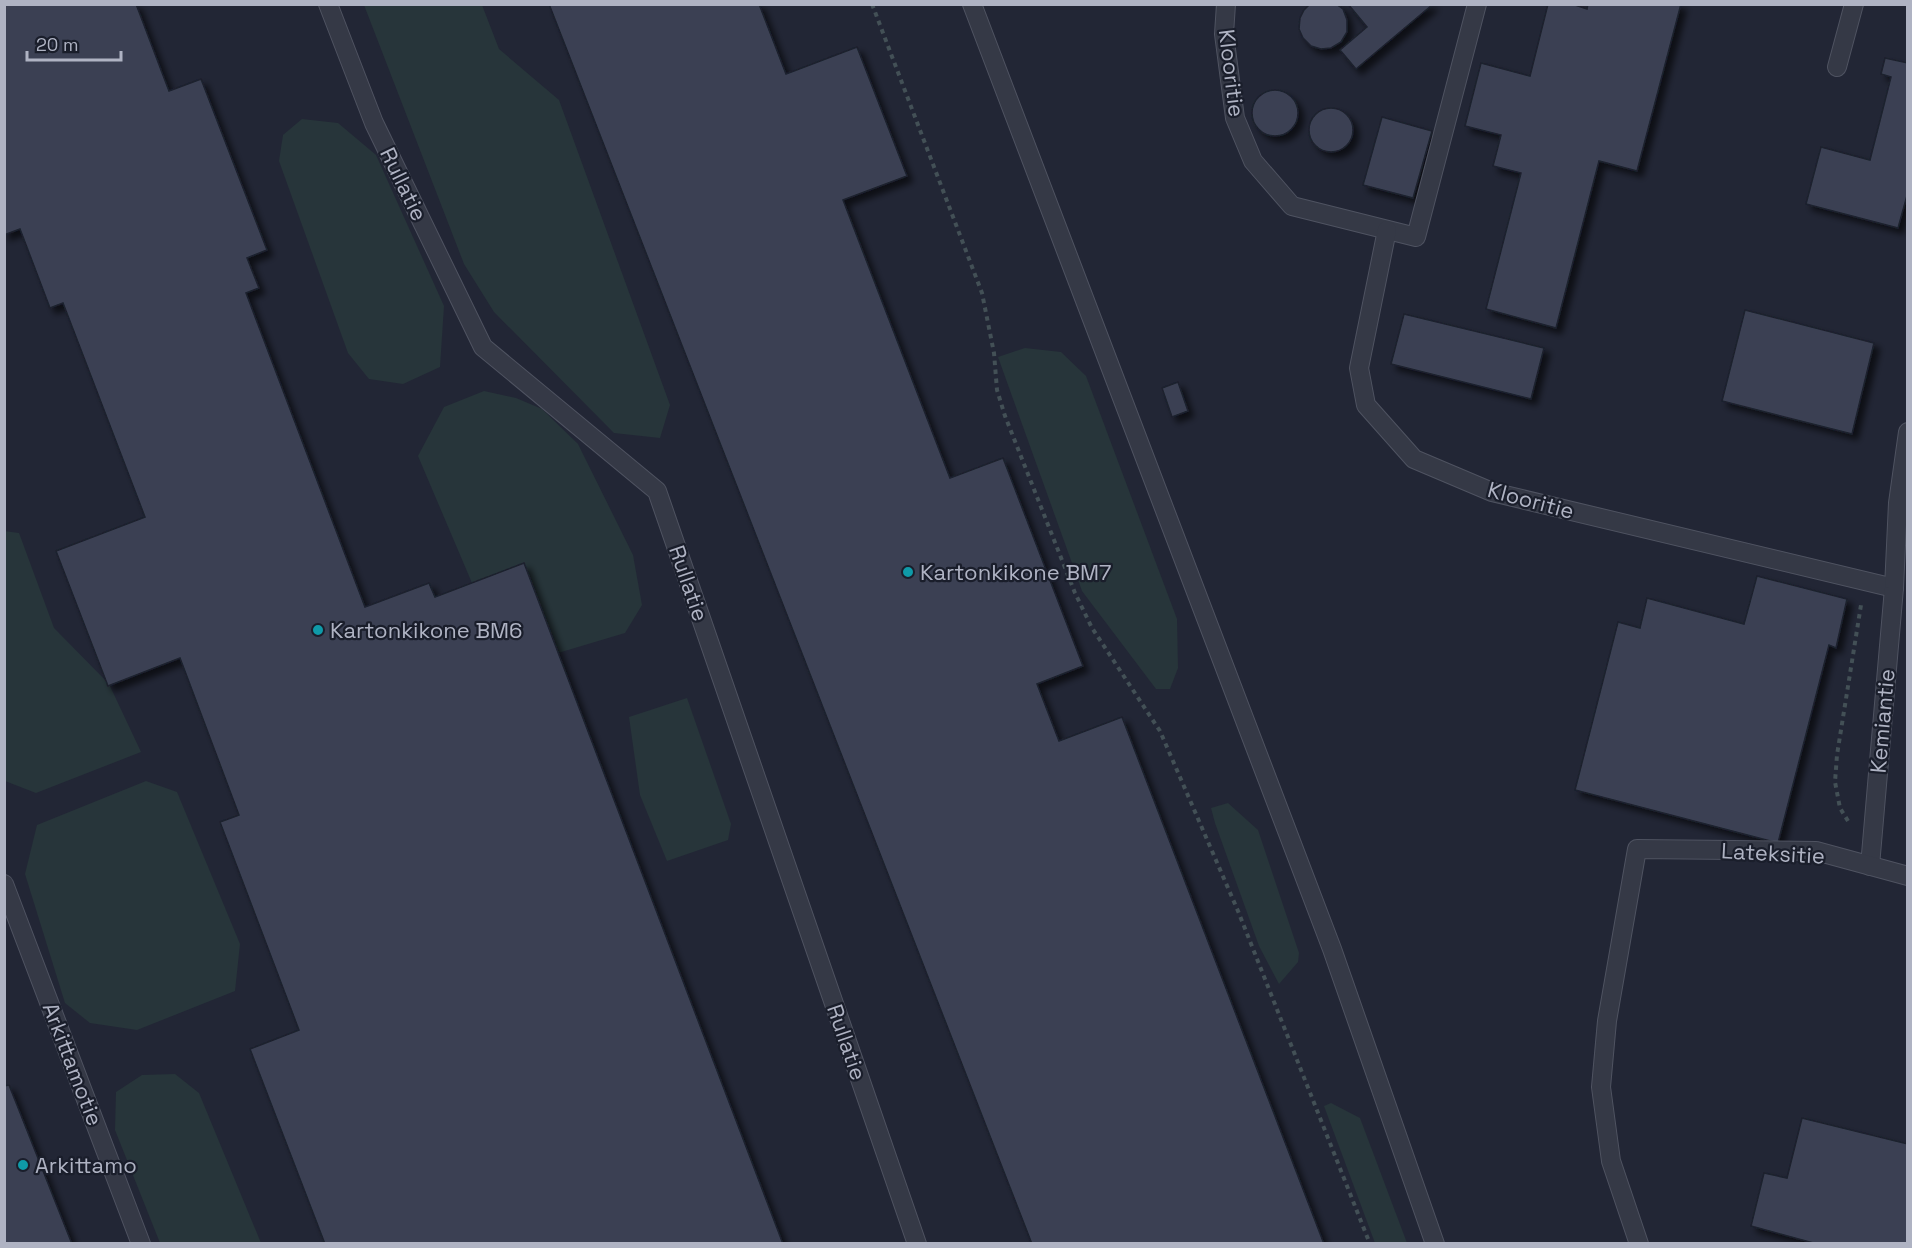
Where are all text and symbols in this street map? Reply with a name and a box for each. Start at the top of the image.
scale bar [27,24,122,62]
street label: Klooritie [1213,28,1251,118]
text: 20 m [36,33,79,56]
street label: Rullatie [374,143,434,225]
street label: Klooritie [1485,475,1577,525]
street label: Rullatie [663,541,715,625]
place label: Kartonkikone BM7 [920,558,1111,586]
marker: Kartonkikone BM7 [901,565,915,579]
place label: Kartonkikone BM6 [330,616,522,644]
marker: Kartonkikone BM6 [311,623,325,637]
street label: Kemiantie [1863,668,1901,774]
street label: Lateksitie [1720,836,1826,870]
street label: Arkittamotie [37,998,109,1130]
street label: Rullatie [821,1000,873,1084]
place label: Arkittamo [35,1151,137,1179]
marker: Arkittamo [16,1158,30,1172]

